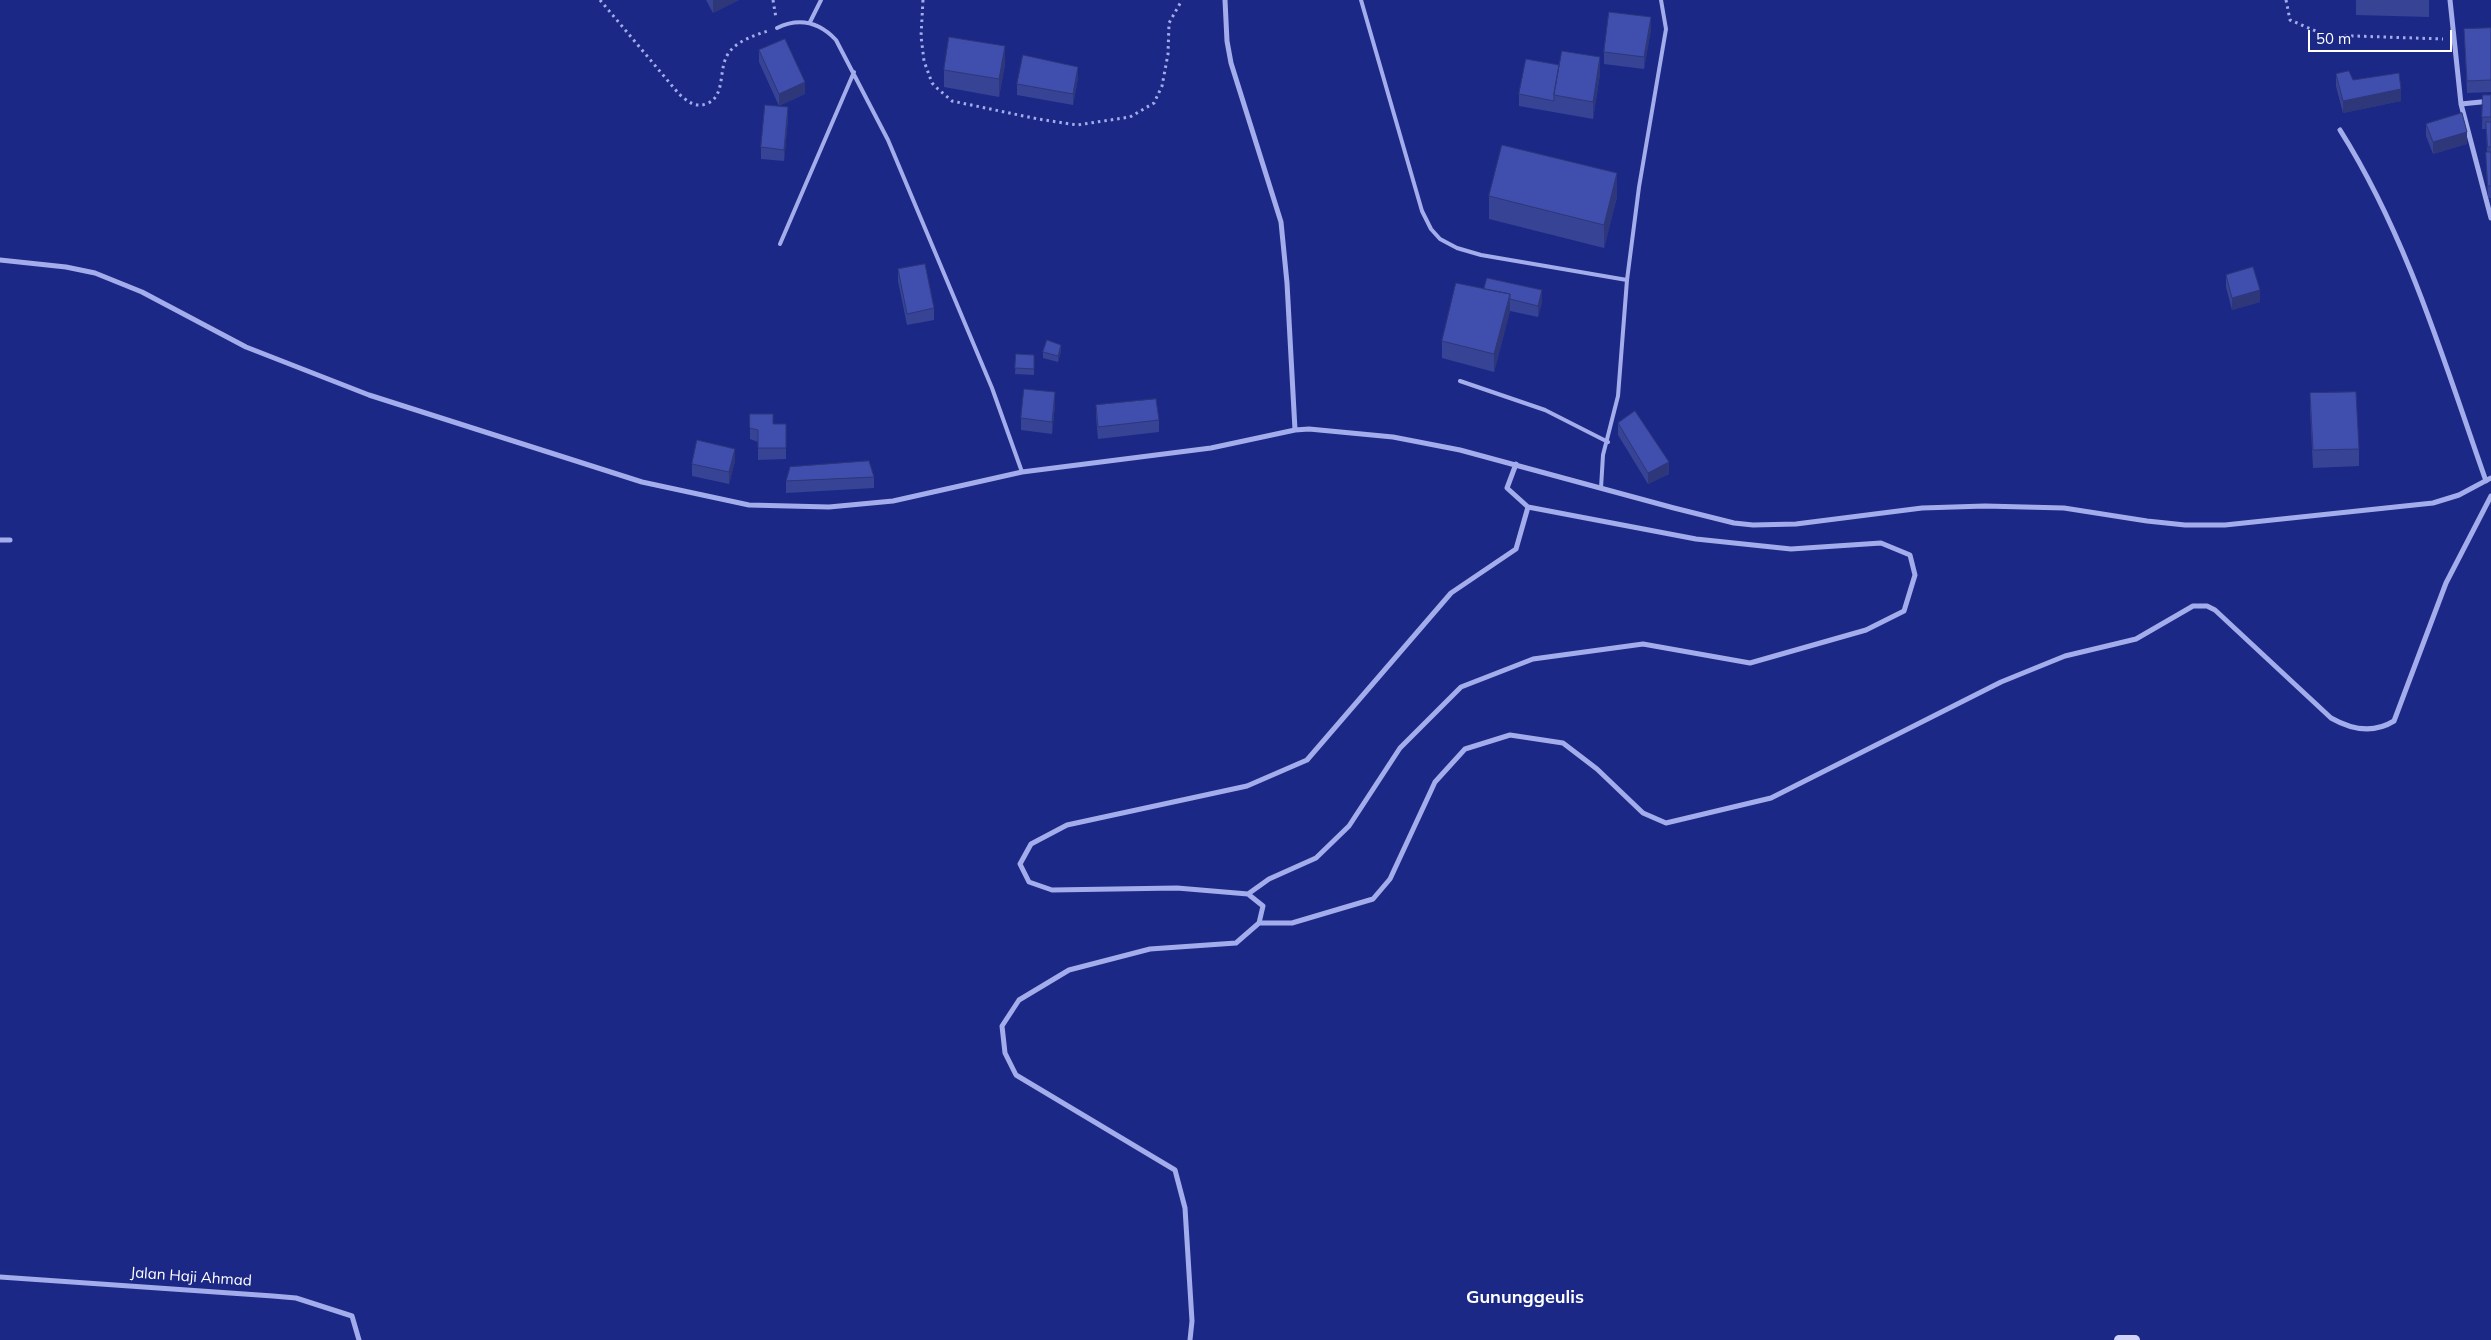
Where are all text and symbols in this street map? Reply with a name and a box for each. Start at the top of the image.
scale bar [2311,20,2455,52]
text: 50 m [2316,29,2351,48]
street label: Jalan Haji Ahmad [130,1264,252,1290]
district label: Gununggeulis [1466,1287,1584,1309]

